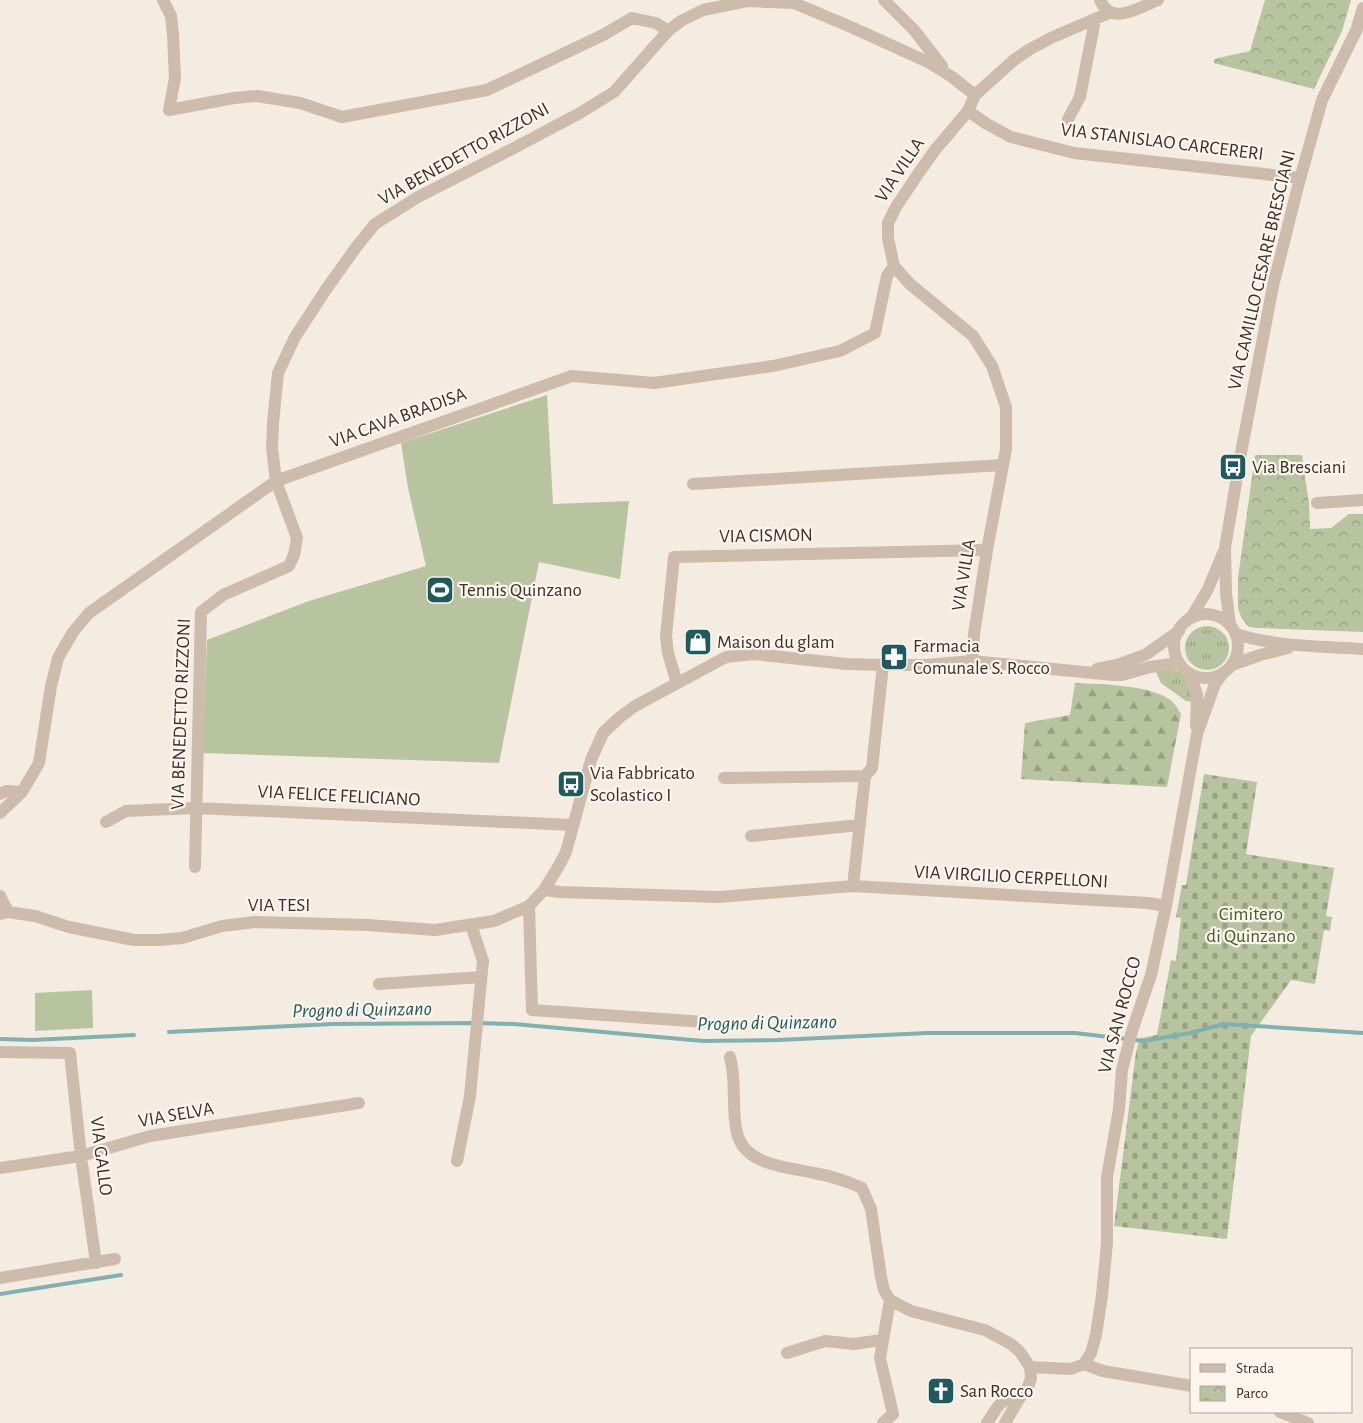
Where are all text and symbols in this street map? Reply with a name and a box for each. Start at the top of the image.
street label: VIA BENEDETTO RIZZONI [376,99,552,209]
street label: VIA STANISLAO CARCERERI [1059,120,1265,164]
street label: VIA VILLA [872,135,928,205]
street label: VIA CAMILLO CESARE BRESCIANI [1225,148,1299,392]
street label: VIA CAVA BRADISA [327,384,469,452]
bus stop icon: Via Bresciani [1218,452,1248,482]
place label: Via Bresciani [1252,458,1346,477]
street label: VIA CISMON [719,526,813,546]
street label: VIA VILLA [949,538,979,612]
sports icon: Tennis Quinzano [425,575,455,605]
place label: Tennis Quinzano [459,581,582,600]
street label: VIA BENEDETTO RIZZONI [168,618,194,810]
shop icon: Maison du glam [683,627,713,657]
place label: Maison du glam [717,633,835,652]
place label: Farmacia Comunale S. Rocco [913,637,1050,678]
pharmacy icon: Farmacia Comunale S. Rocco [879,642,909,672]
place label: Via Fabbricato Scolastico I [590,764,695,805]
bus stop icon: Via Fabbricato Scolastico I [556,769,586,799]
street label: VIA FELICE FELICIANO [257,782,421,810]
street label: VIA VIRGILIO CERPELLONI [913,862,1109,892]
street label: VIA TESI [248,896,310,915]
park label: Cimitero di Quinzano [1206,905,1296,946]
street label: VIA SAN ROCCO [1095,954,1145,1076]
water label: Progno di Quinzano [292,999,432,1021]
water label: Progno di Quinzano [697,1012,837,1034]
street label: VIA SELVA [137,1099,215,1131]
street label: VIA GALLO [87,1115,115,1197]
legend [1190,1348,1353,1413]
text: Strada [1236,1361,1274,1376]
church icon: San Rocco [926,1376,956,1406]
place label: San Rocco [960,1382,1033,1401]
text: Parco [1236,1386,1268,1401]

